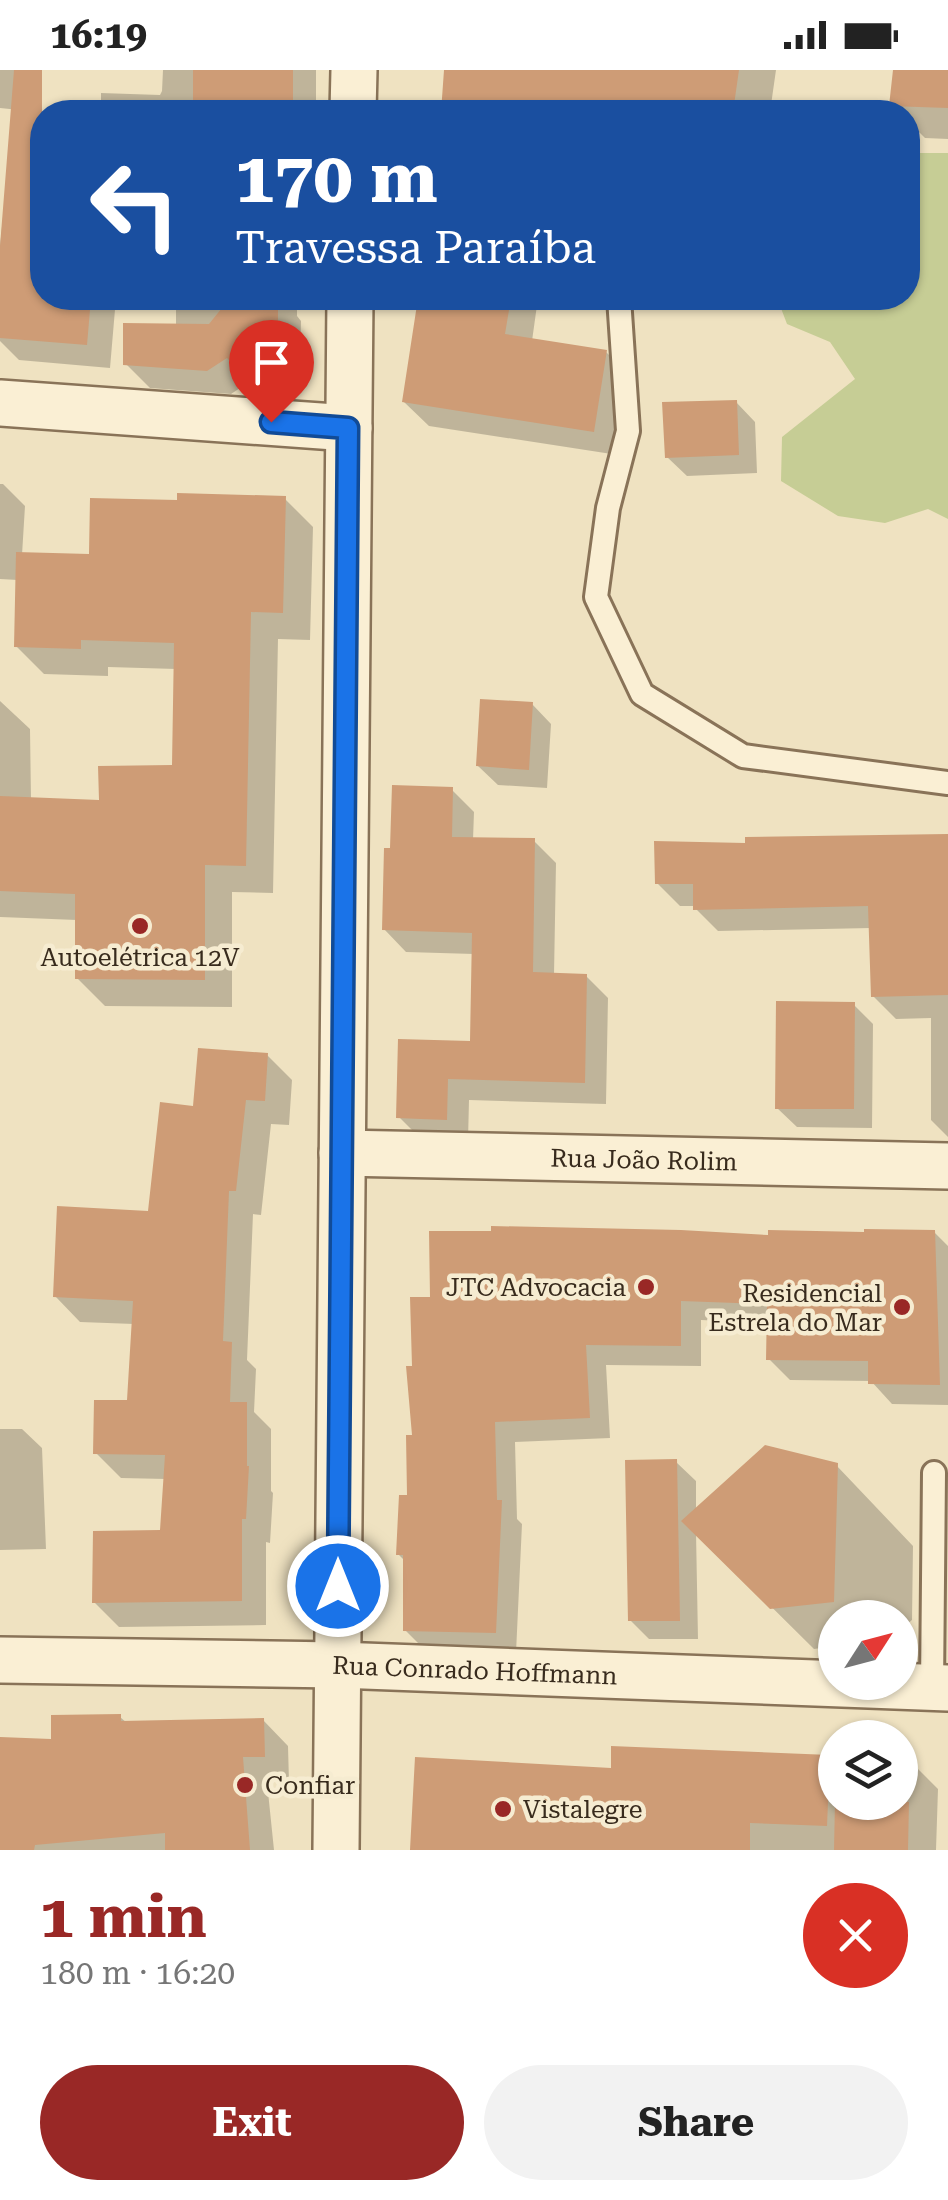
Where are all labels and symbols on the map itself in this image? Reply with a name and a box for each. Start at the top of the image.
pin [229,320,314,423]
marker: Autoelétrica 12V [129,915,151,937]
place label: Autoelétrica 12V [40,943,240,972]
street label: Rua João Rolim [550,1143,738,1176]
place label: JTC Advocacia [446,1273,626,1302]
marker: JTC Advocacia [635,1276,657,1298]
place label: Residencial Estrela do Mar [708,1279,882,1337]
marker: Residencial Estrela do Mar [891,1296,913,1318]
position arrow [286,1534,390,1638]
north arrow [818,1600,918,1700]
street label: Rua Conrado Hoffmann [332,1651,618,1691]
place label: Confiar [265,1771,355,1800]
marker: Confiar [234,1774,256,1796]
place label: Vistalegre [523,1795,642,1824]
marker: Vistalegre [492,1798,514,1820]

